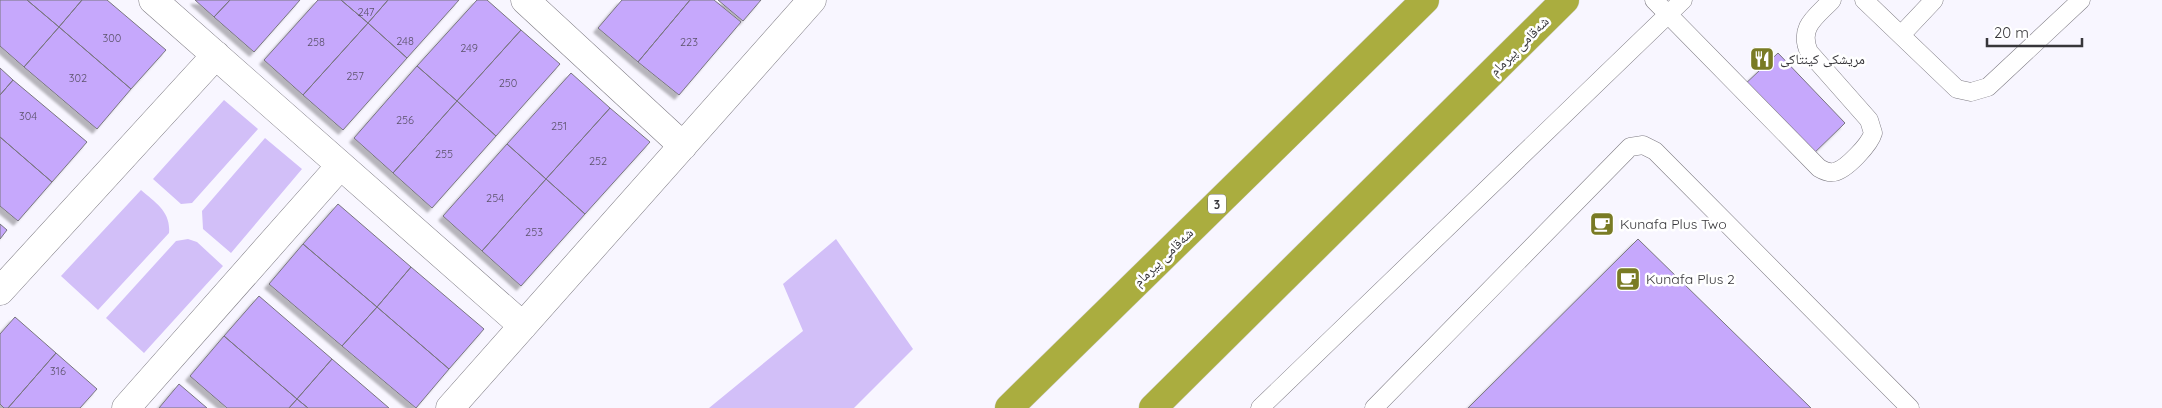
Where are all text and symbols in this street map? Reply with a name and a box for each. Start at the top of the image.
house number: 247 [357,5,375,19]
street label: شەقامی پیرمام [1485,12,1553,80]
scale bar [1987,15,2082,47]
text: 20 m [1994,23,2029,42]
house number: 300 [103,31,121,45]
house number: 248 [396,34,414,48]
house number: 258 [307,35,325,49]
house number: 223 [680,35,698,49]
house number: 249 [460,41,478,55]
restaurant icon: مریشکی کینتاکی [1749,46,1775,72]
place label: مریشکی کینتاکی [1780,50,1865,68]
house number: 257 [346,69,364,83]
house number: 302 [69,71,87,85]
house number: 250 [499,76,517,90]
house number: 304 [19,109,37,123]
house number: 256 [396,113,414,127]
house number: 251 [551,119,567,133]
house number: 255 [435,147,453,161]
house number: 252 [589,154,607,168]
house number: 254 [486,191,504,205]
road number: 3 [1208,194,1226,213]
cafe icon: Kunafa Plus Two [1589,211,1615,237]
place label: Kunafa Plus Two [1620,215,1727,233]
street label: شەقامی پیرمام [1129,224,1198,291]
house number: 253 [525,225,543,239]
cafe icon: Kunafa Plus 2 [1615,266,1641,292]
place label: Kunafa Plus 2 [1646,270,1735,288]
house number: 316 [50,364,66,378]

